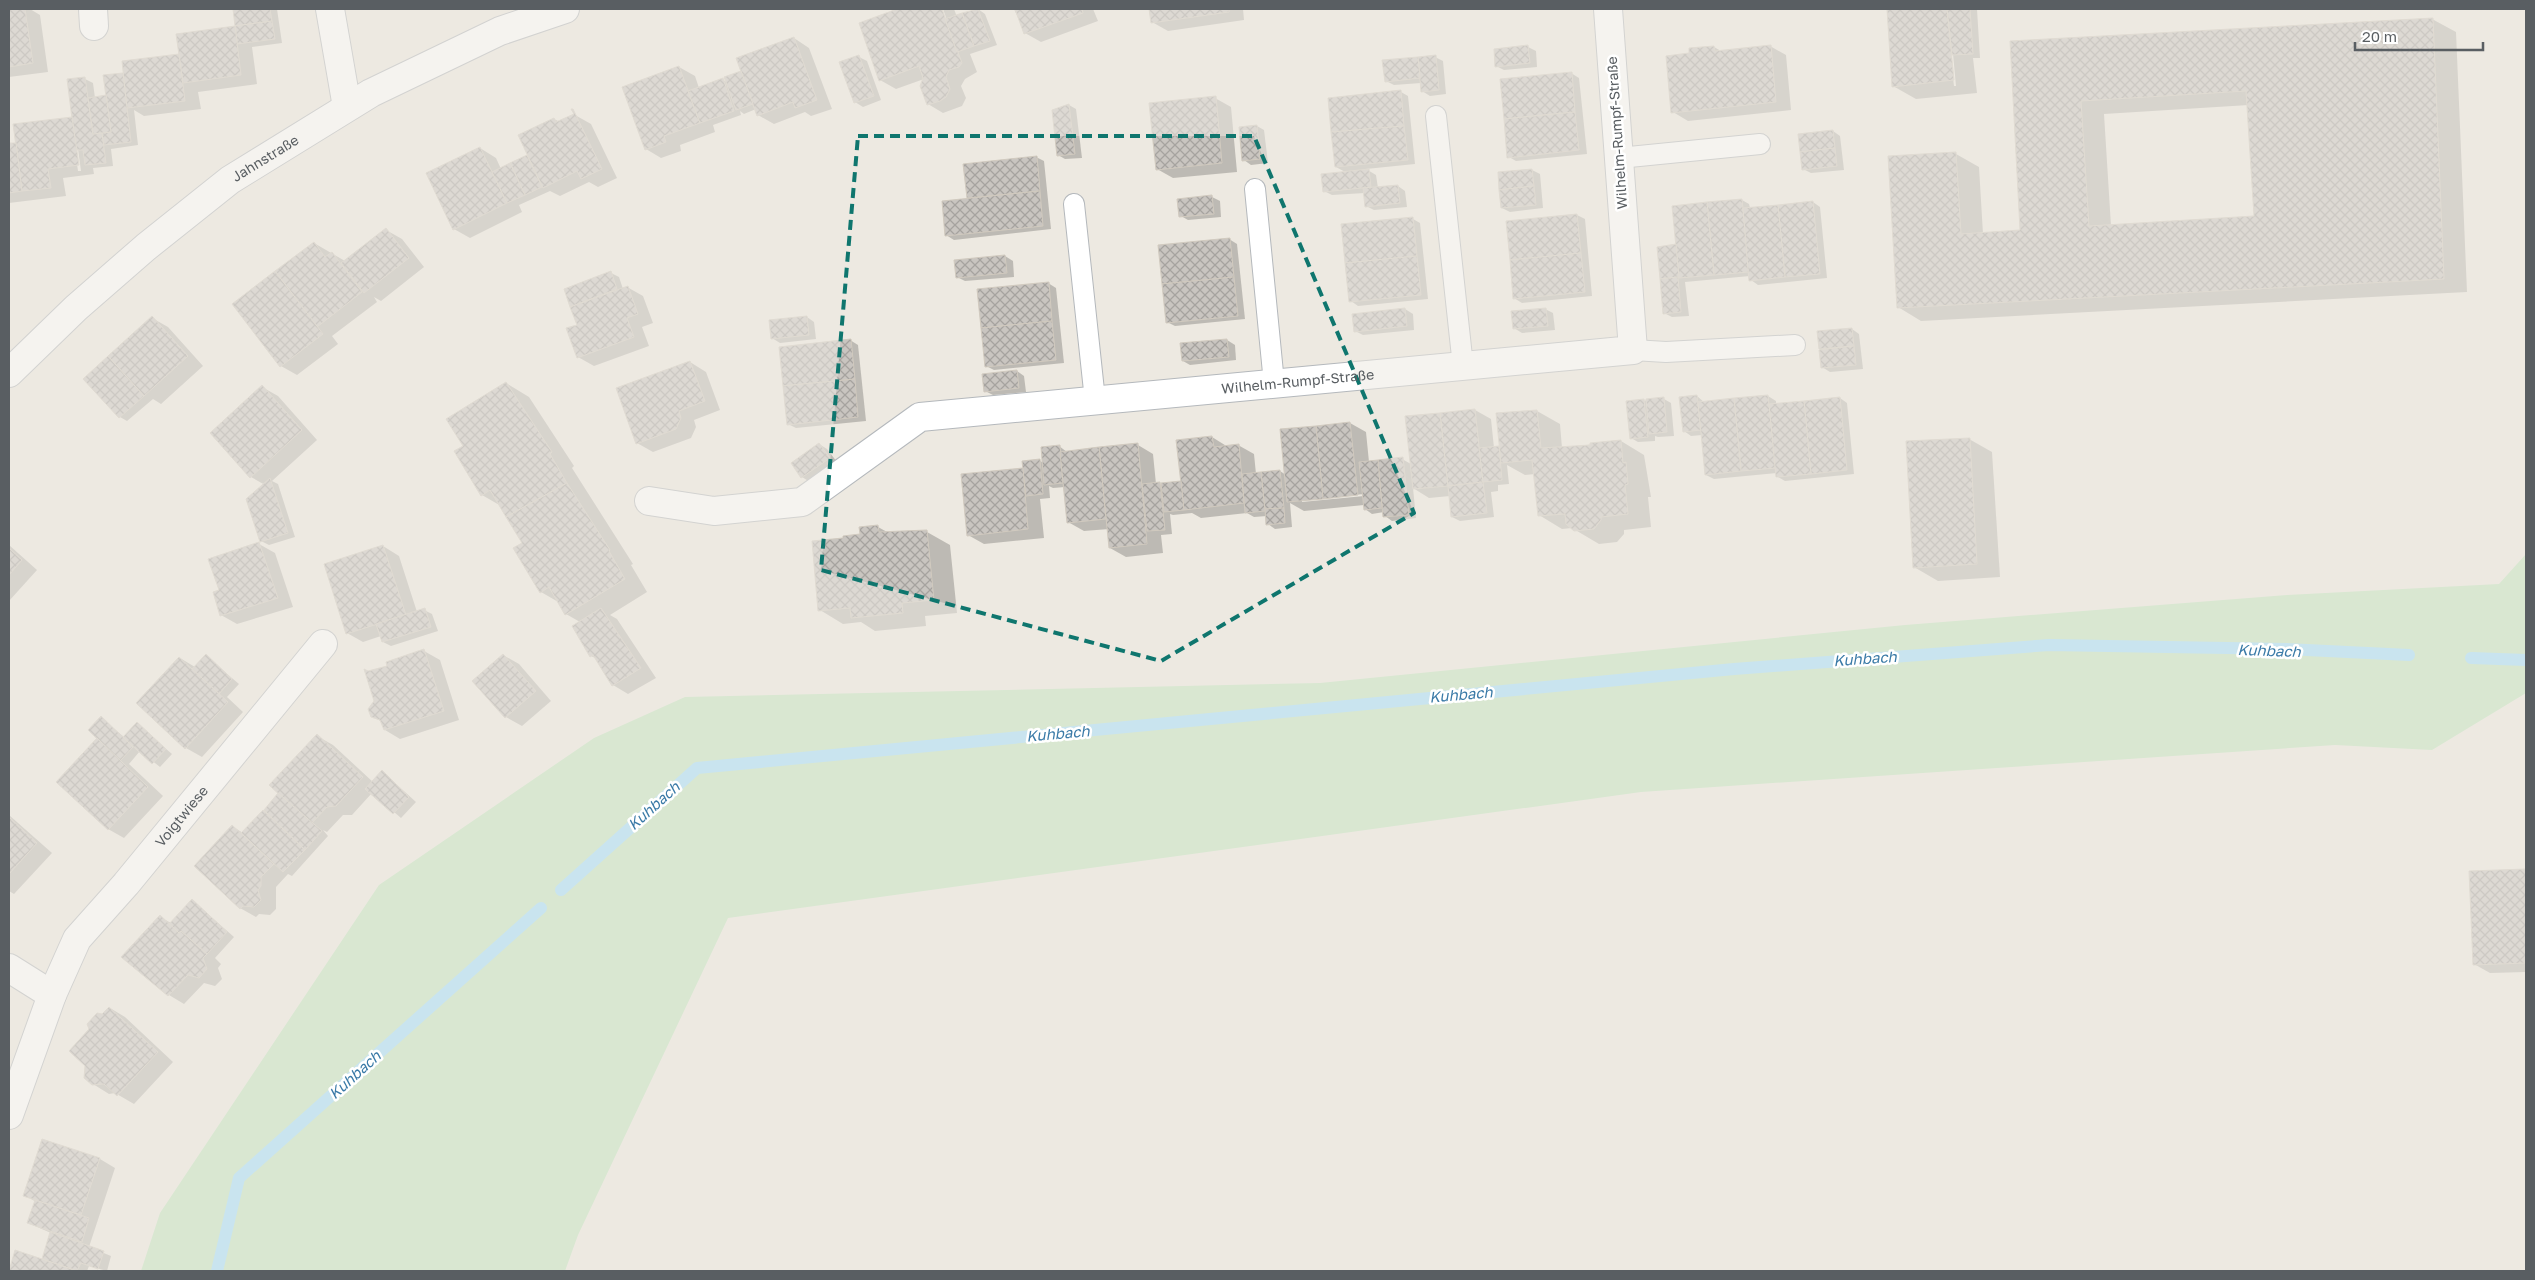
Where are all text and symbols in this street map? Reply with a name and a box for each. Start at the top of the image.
scale bar [2355,20,2482,52]
text: 20 m [2362,27,2397,45]
street label: Wilhelm-Rumpf-Straße [1603,56,1630,210]
street label: Jahnstraße [228,131,302,185]
street label: Wilhelm-Rumpf-Straße [1220,365,1375,397]
water label: Kuhbach [2237,640,2302,660]
water label: Kuhbach [1833,647,1898,669]
water label: Kuhbach [1429,682,1494,706]
water label: Kuhbach [1026,721,1091,745]
water label: Kuhbach [624,777,684,833]
street label: Voigtwiese [151,782,211,850]
water label: Kuhbach [325,1046,385,1102]

